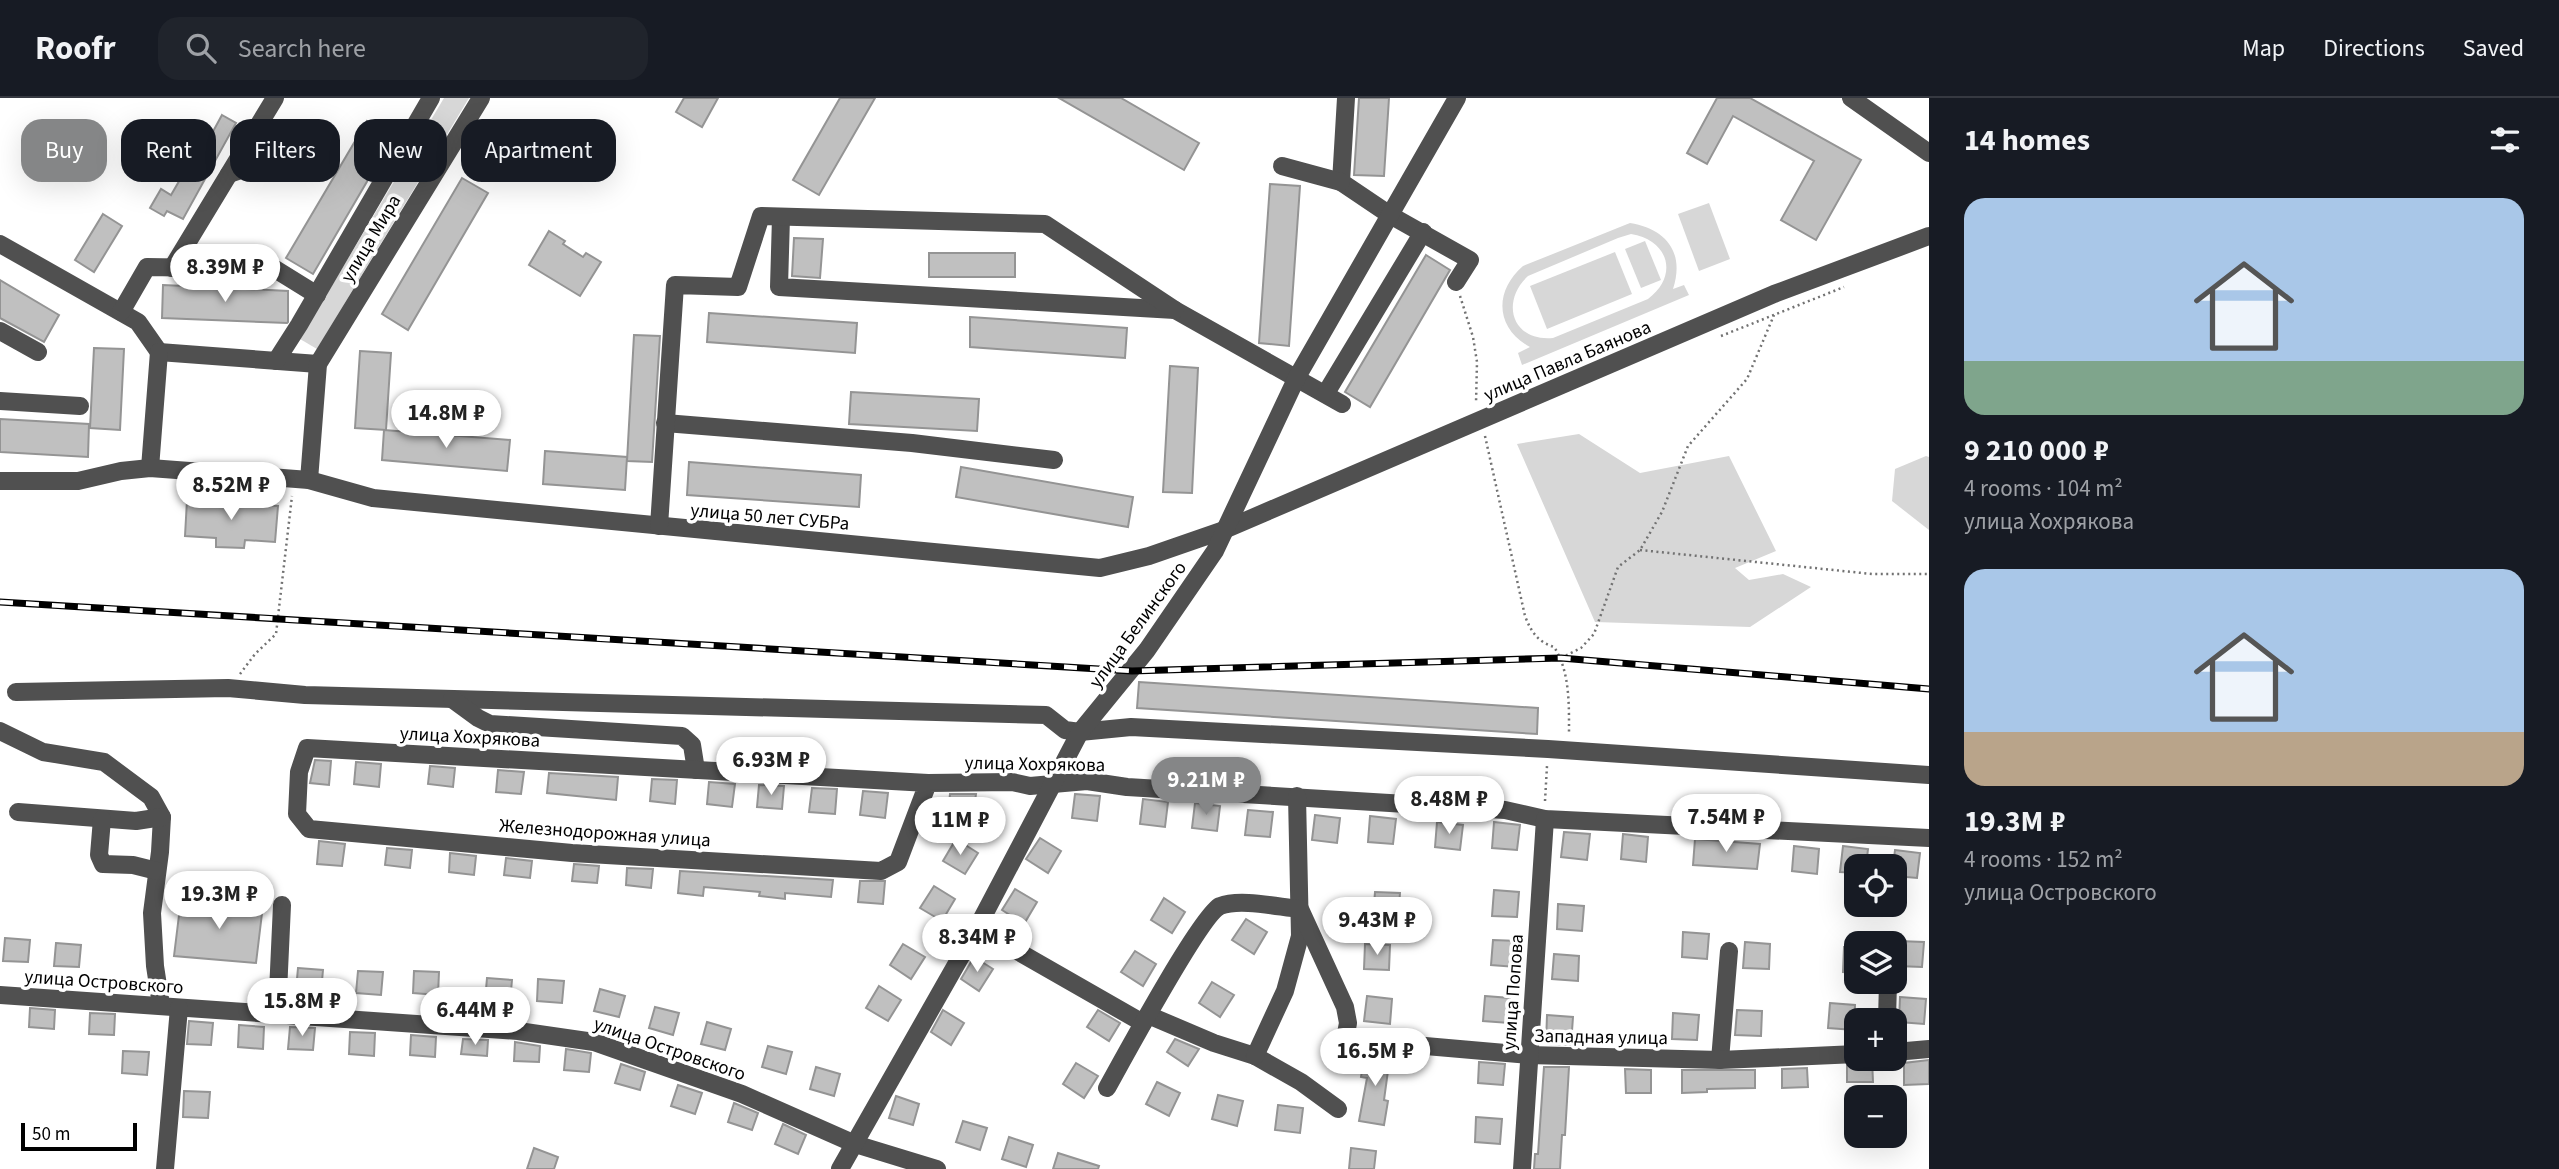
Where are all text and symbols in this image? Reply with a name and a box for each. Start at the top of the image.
search box [158,17,648,80]
text: Roofr [35,25,116,72]
icon: search [182,29,220,67]
text: Search here [238,30,366,67]
text: Map [2242,31,2285,66]
text: Directions [2323,31,2425,66]
text: Saved [2463,31,2524,66]
chip: Buy [21,119,107,182]
chip: Rent [121,119,216,182]
chip: Filters [230,119,340,182]
chip: New [354,119,447,182]
chip: Apartment [461,119,616,182]
text: 14 homes [1964,119,2090,162]
icon: filters [2486,121,2524,159]
street label: улица Мира [334,190,408,288]
icon: home [2181,243,2307,369]
pin: 8.39M ₽ [160,244,290,304]
text: 8.39M ₽ [186,250,264,283]
street label: улица Павла Баянова [1480,314,1655,409]
pin: 14.8M ₽ [381,390,511,450]
text: 14.8M ₽ [407,396,485,429]
text: 9 210 000 ₽ [1964,429,2109,472]
pin: 8.52M ₽ [166,462,296,522]
text: 8.52M ₽ [192,468,270,501]
text: 4 rooms · 104 m² [1964,472,2123,505]
street label: улица 50 лет СУБРа [689,497,850,538]
text: улица Хохрякова [1964,505,2134,538]
street label: улица Белинского [1083,556,1193,694]
icon: home [2181,614,2307,740]
street label: улица Хохрякова [399,720,541,755]
pin: 6.93M ₽ [706,738,836,797]
text: 6.93M ₽ [732,743,810,776]
street label: улица Хохрякова [964,750,1105,779]
pin: 9.21M ₽ [1141,758,1271,817]
text: 9.21M ₽ [1167,763,1245,796]
pin: 8.48M ₽ [1384,776,1514,836]
text: 8.48M ₽ [1410,782,1488,815]
pin: 7.54M ₽ [1661,794,1791,854]
pin: 11M ₽ [911,798,1009,857]
text: 7.54M ₽ [1687,800,1765,833]
text: 19.3M ₽ [1964,800,2065,843]
text: 11M ₽ [931,803,989,836]
street label: Железнодорожная улица [498,813,712,854]
text: 4 rooms · 152 m² [1964,843,2123,876]
map controls [1844,854,1907,1148]
button: locate [1844,854,1907,917]
pin: 19.3M ₽ [154,872,284,931]
text: улица Островского [1964,876,2157,909]
text: 19.3M ₽ [180,877,258,910]
pin: 9.43M ₽ [1312,898,1442,957]
text: 9.43M ₽ [1338,903,1416,936]
pin: 8.34M ₽ [912,914,1042,974]
text: 8.34M ₽ [938,920,1016,953]
button: layers [1844,931,1907,994]
street label: улица Попова [1496,933,1531,1051]
street label: улица Островского [24,963,184,1002]
pin: 15.8M ₽ [237,978,367,1038]
text: 15.8M ₽ [263,984,341,1017]
pin: 6.44M ₽ [410,988,540,1047]
text: 6.44M ₽ [436,993,514,1026]
button: + [1844,1008,1907,1071]
street label: улица Островского [590,1011,749,1088]
street label: Западная улица [1534,1023,1668,1052]
pin: 16.5M ₽ [1310,1028,1440,1088]
text: 16.5M ₽ [1336,1034,1414,1067]
button: − [1844,1085,1907,1148]
scale bar [21,1120,136,1152]
text: 50 m [32,1121,70,1148]

